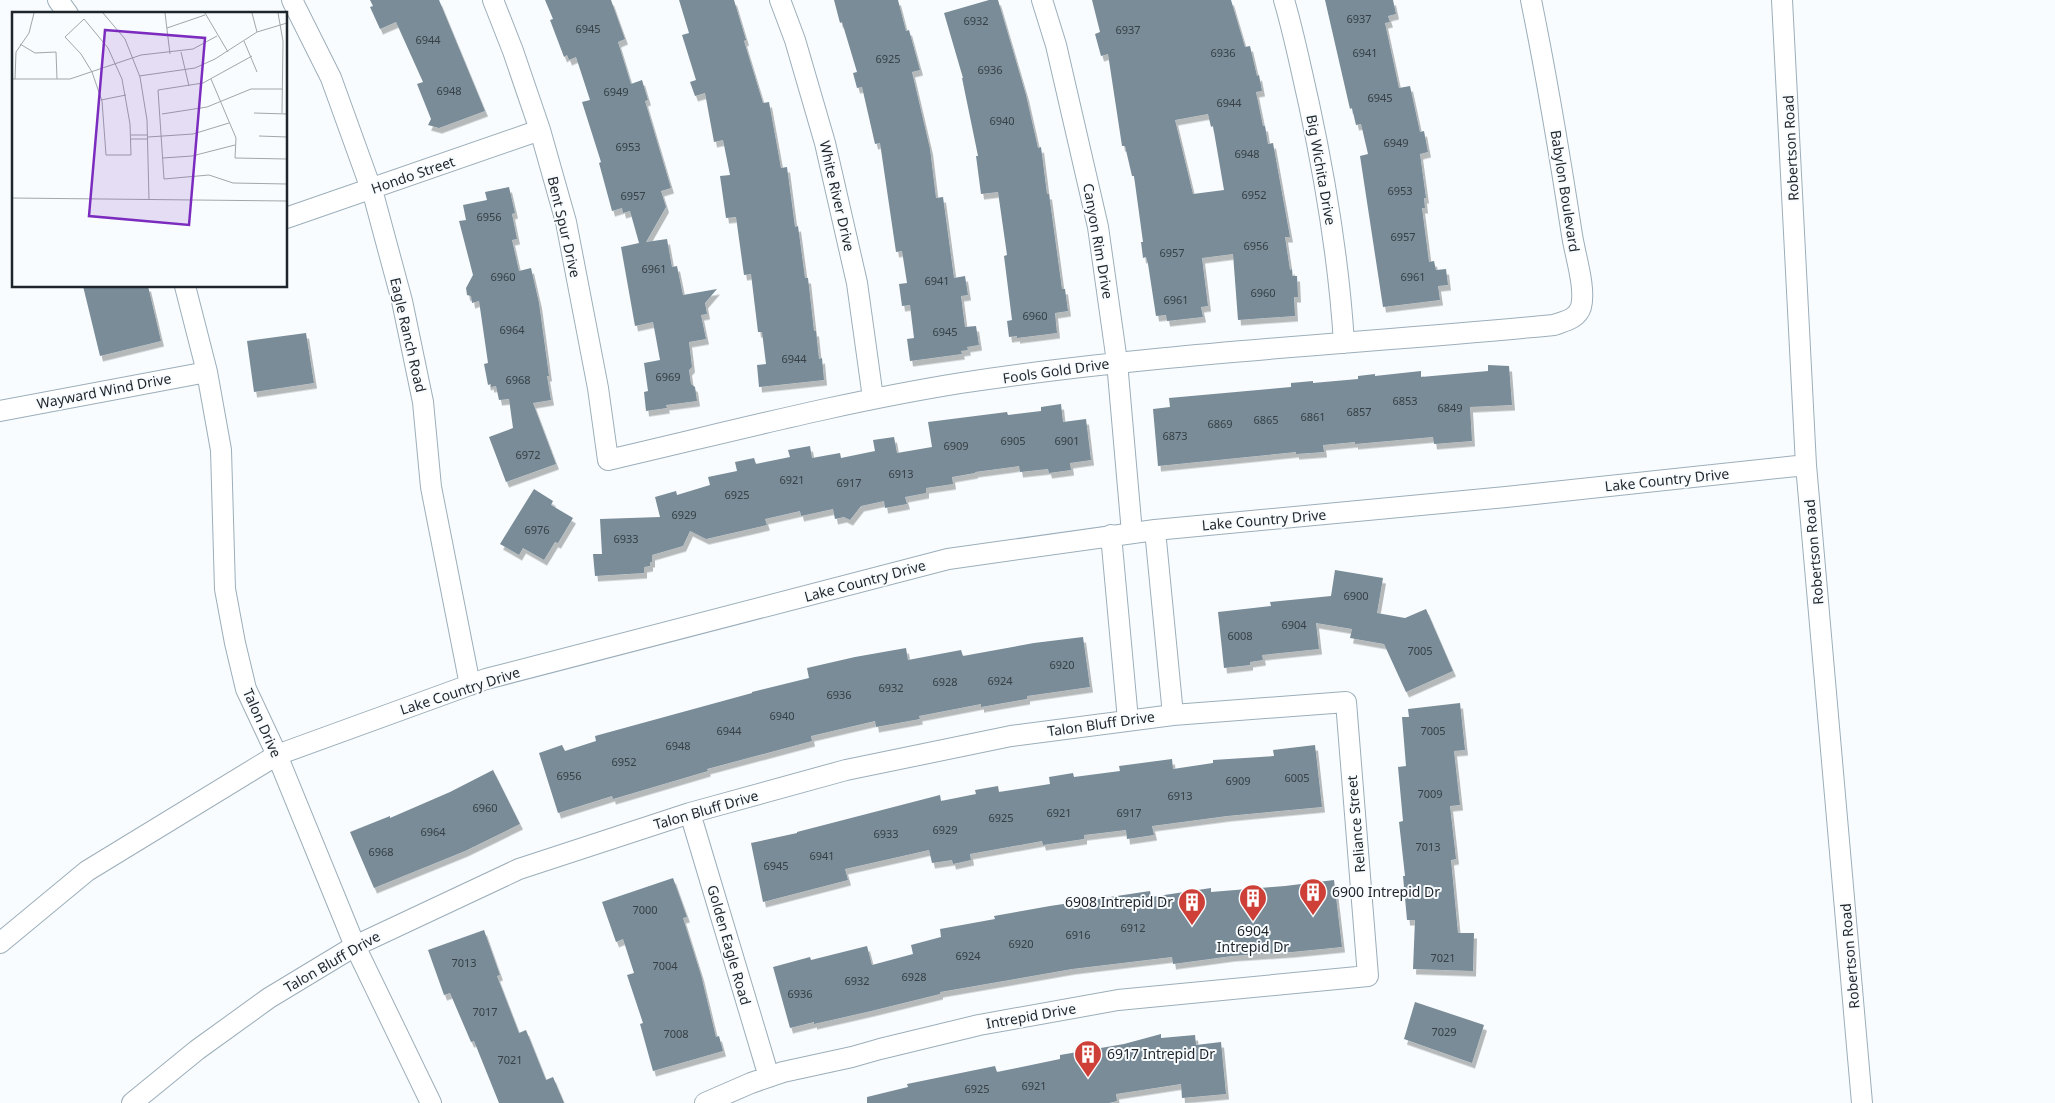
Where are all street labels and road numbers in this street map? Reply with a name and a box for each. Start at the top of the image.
street label: Robertson Road [1778,95,1803,201]
street label: Big Wichita Drive [1302,113,1341,227]
street label: Babylon Boulevard [1546,129,1585,253]
street label: White River Drive [815,139,860,253]
street label: Hondo Street [368,151,457,198]
street label: Bent Spur Drive [544,174,585,279]
street label: Canyon Rim Drive [1079,182,1118,300]
street label: Eagle Ranch Road [386,276,431,394]
street label: Fools Gold Drive [1001,354,1110,387]
street label: Wayward Wind Drive [35,368,173,413]
street label: Lake Country Drive [1604,464,1730,495]
street label: Robertson Road [1799,499,1828,605]
street label: Lake Country Drive [1201,505,1327,534]
street label: Lake Country Drive [802,555,928,606]
street label: Lake Country Drive [397,662,522,719]
street label: Talon Drive [239,685,286,760]
street label: Talon Bluff Drive [1046,707,1156,740]
street label: Reliance Street [1342,775,1369,874]
street label: Talon Bluff Drive [651,785,761,834]
street label: Golden Eagle Road [703,883,756,1007]
street label: Robertson Road [1835,903,1864,1009]
street label: Talon Bluff Drive [280,926,383,997]
street label: Intrepid Drive [984,998,1077,1033]

